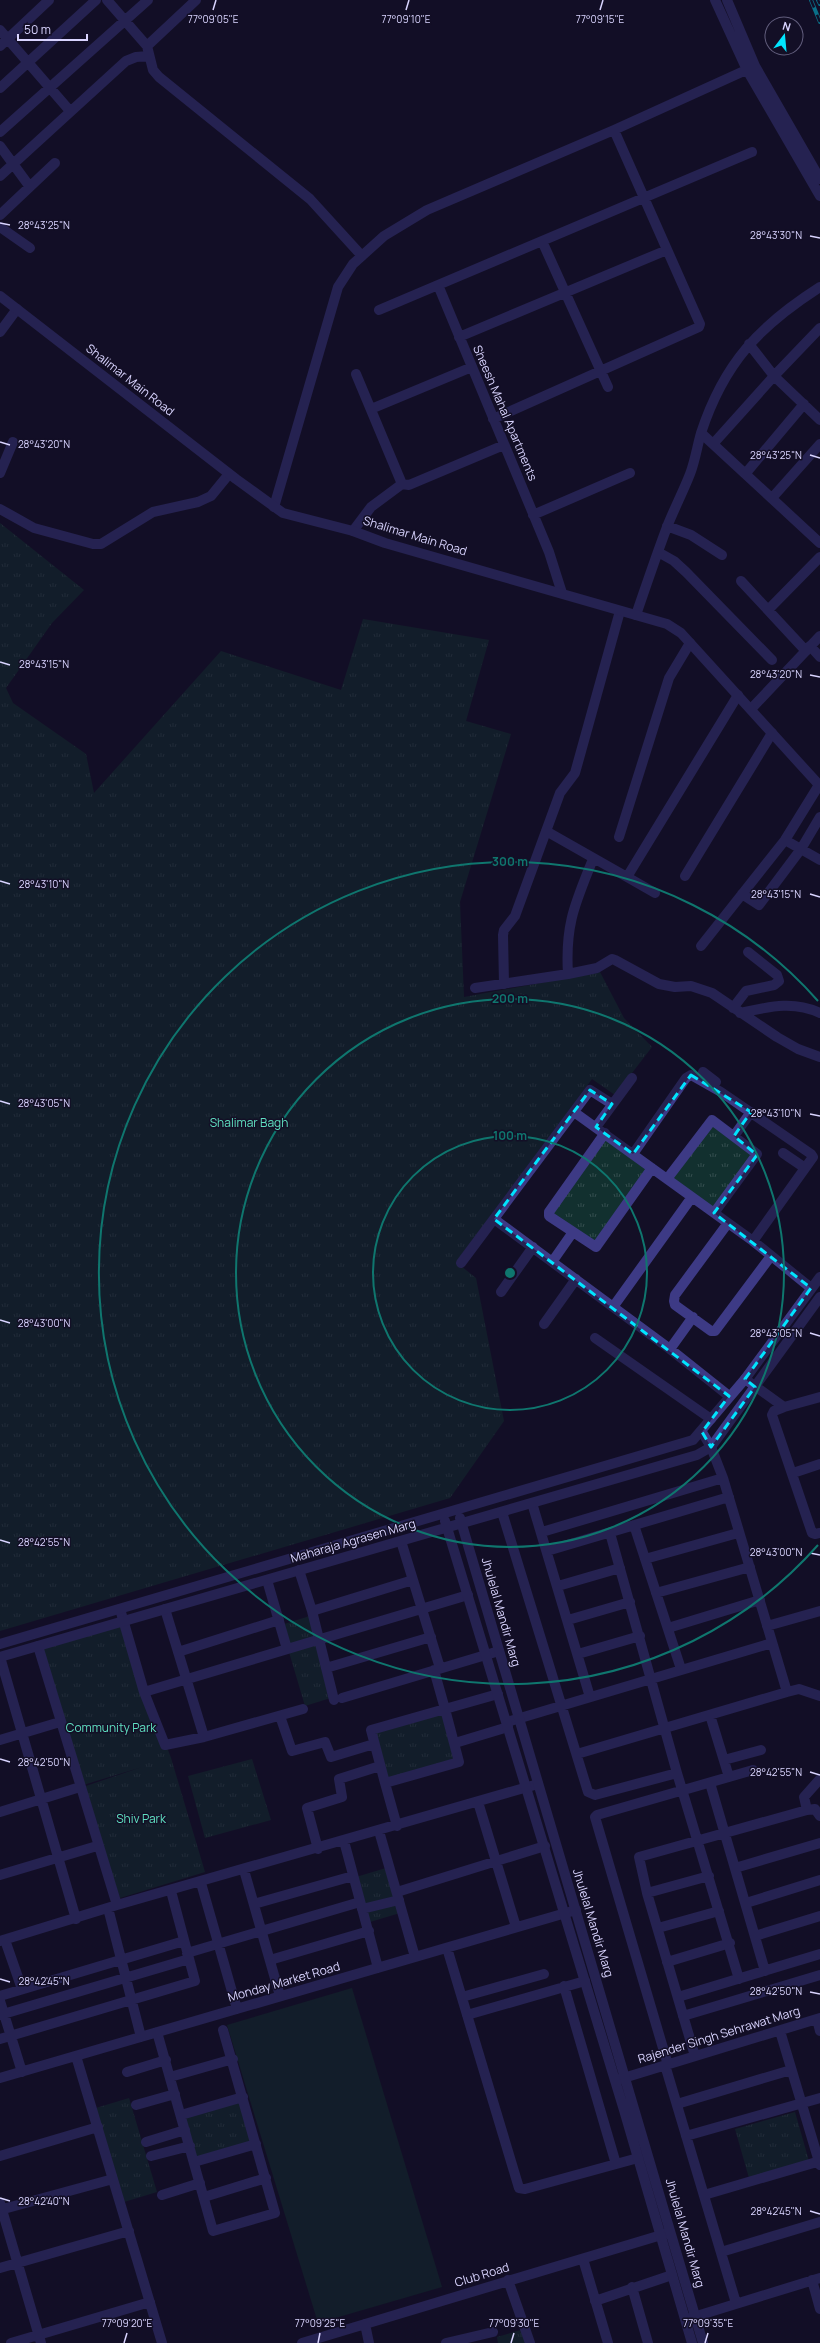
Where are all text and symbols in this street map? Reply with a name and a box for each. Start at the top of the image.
text: 77°09'05"E [188,12,239,26]
text: 77°09'10"E [382,12,431,26]
text: 77°09'15"E [576,12,625,26]
scale bar [18,16,87,42]
north arrow [764,16,804,56]
text: N [781,18,793,34]
text: 50 m [24,21,51,38]
text: 28°43'25"N [18,218,70,232]
text: 28°43'30"N [750,228,802,242]
street label: Shalimar Main Road [83,340,178,420]
street label: Sheesh Mahal Apartments [469,342,542,483]
text: 28°43'20"N [18,437,70,451]
text: 28°43'25"N [750,448,802,462]
street label: Shalimar Main Road [361,512,469,559]
text: 28°43'15"N [19,657,69,671]
text: 28°43'20"N [750,667,802,681]
text: 300 m [492,853,528,870]
text: 28°43'10"N [19,877,69,891]
text: 28°43'15"N [751,887,801,901]
text: 200 m [492,990,528,1007]
text: 28°43'05"N [18,1096,70,1110]
text: 28°43'10"N [751,1106,801,1120]
park label: Shalimar Bagh [210,1114,288,1131]
text: 100 m [493,1127,527,1144]
centre of rings [503,1266,517,1280]
text: 28°43'00"N [18,1316,70,1330]
text: 28°43'05"N [750,1326,802,1340]
street label: Maharaja Agrasen Marg [288,1515,417,1567]
text: 28°42'55"N [18,1535,70,1549]
text: 28°43'00"N [750,1545,802,1559]
street label: Jhulelal Mandir Marg [478,1555,525,1668]
park label: Community Park [66,1719,157,1736]
text: 28°42'50"N [18,1755,70,1769]
text: 28°42'55"N [750,1765,802,1779]
park label: Shiv Park [116,1810,167,1827]
street label: Jhulelal Mandir Marg [569,1866,618,1979]
street label: Monday Market Road [226,1957,342,2006]
text: 28°42'45"N [19,1974,70,1988]
text: 28°42'50"N [750,1984,802,1998]
street label: Rajender Singh Sehrawat Marg [636,2002,802,2067]
street label: Jhulelal Mandir Marg [662,2176,709,2289]
text: 28°42'40"N [18,2194,70,2208]
text: 28°42'45"N [751,2204,802,2218]
street label: Club Road [452,2258,511,2291]
text: 77°09'20"E [102,2316,153,2330]
text: 77°09'25"E [295,2316,345,2330]
text: 77°09'30"E [489,2316,540,2330]
text: 77°09'35"E [683,2316,733,2330]

